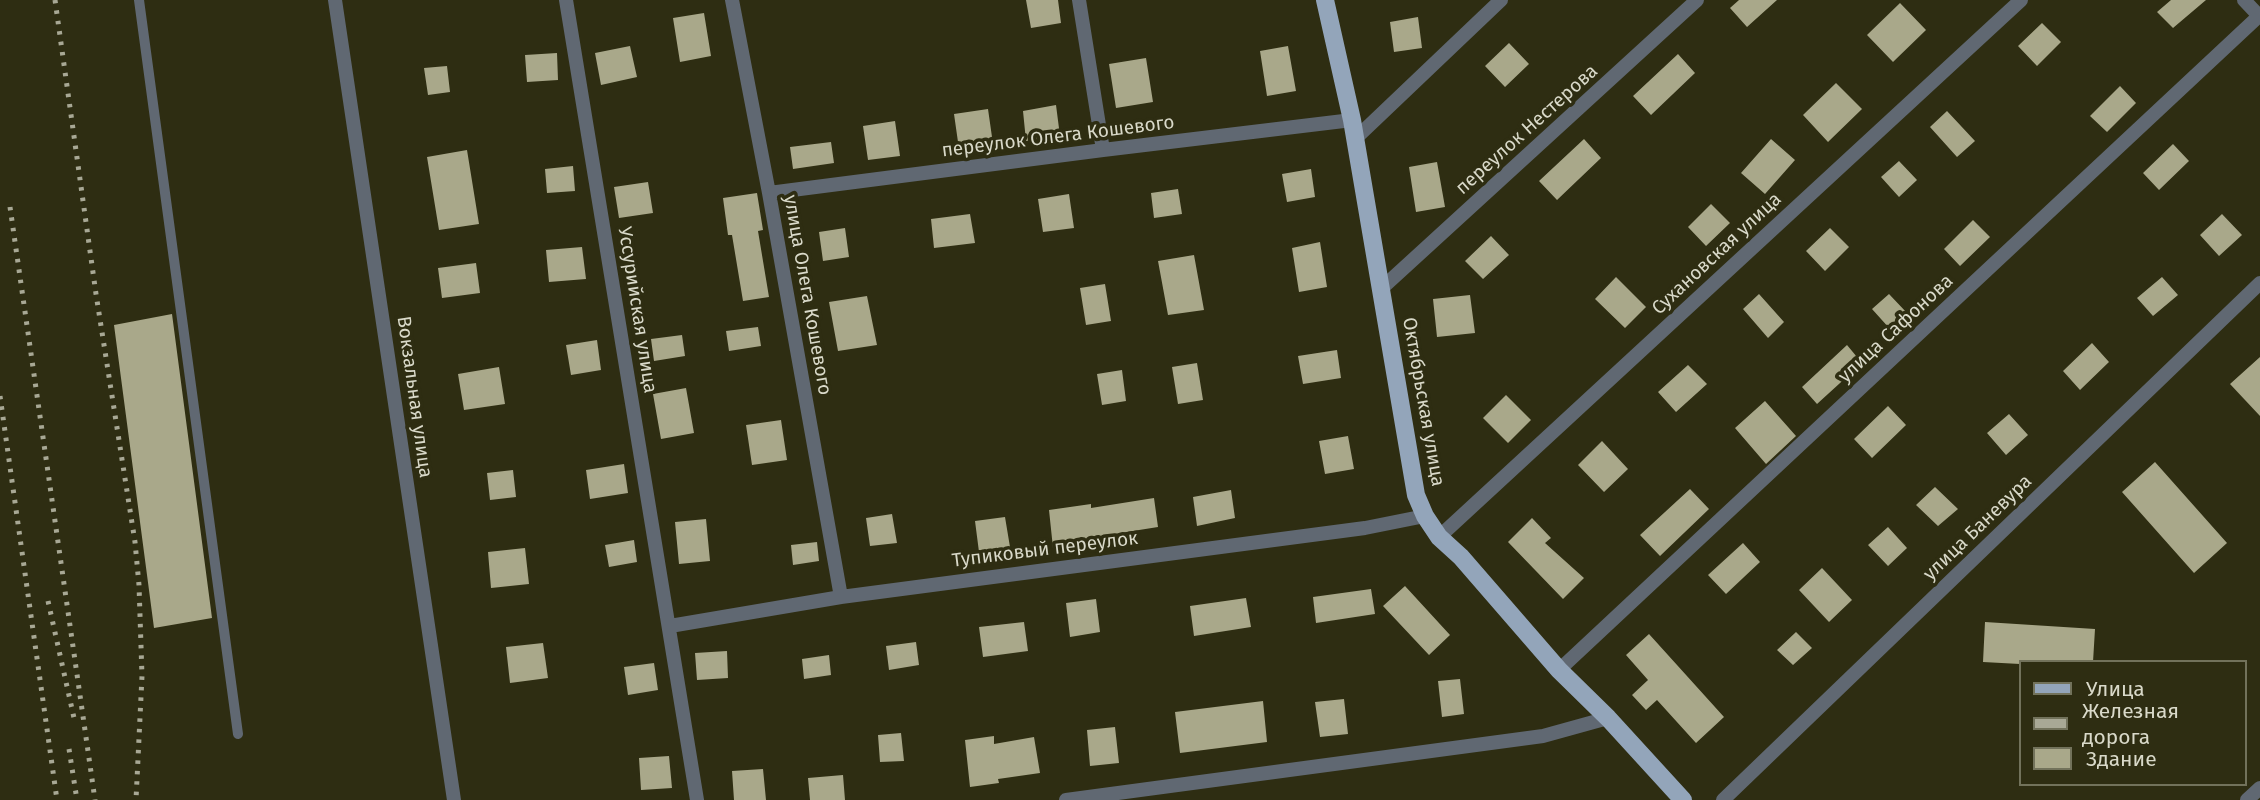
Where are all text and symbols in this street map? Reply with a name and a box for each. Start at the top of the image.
street label: переулок Нестерова [1451,60,1603,200]
street label: переулок Олега Кошевого [940,111,1176,163]
street label: Сухановская улица [1648,188,1786,320]
street label: улица Олега Кошевого [778,193,836,397]
street label: Уссурийская улица [613,225,661,395]
street label: улица Сафонова [1834,270,1958,388]
street label: Вокзальная улица [391,315,437,479]
street label: Октябрьская улица [1397,316,1449,488]
street label: улица Баневура [1919,470,2037,586]
street label: Тупиковый переулок [951,527,1139,573]
legend [2018,660,2246,786]
text: Улица [2086,676,2145,702]
text: Железная дорога [2082,698,2179,750]
text: Здание [2086,746,2157,772]

